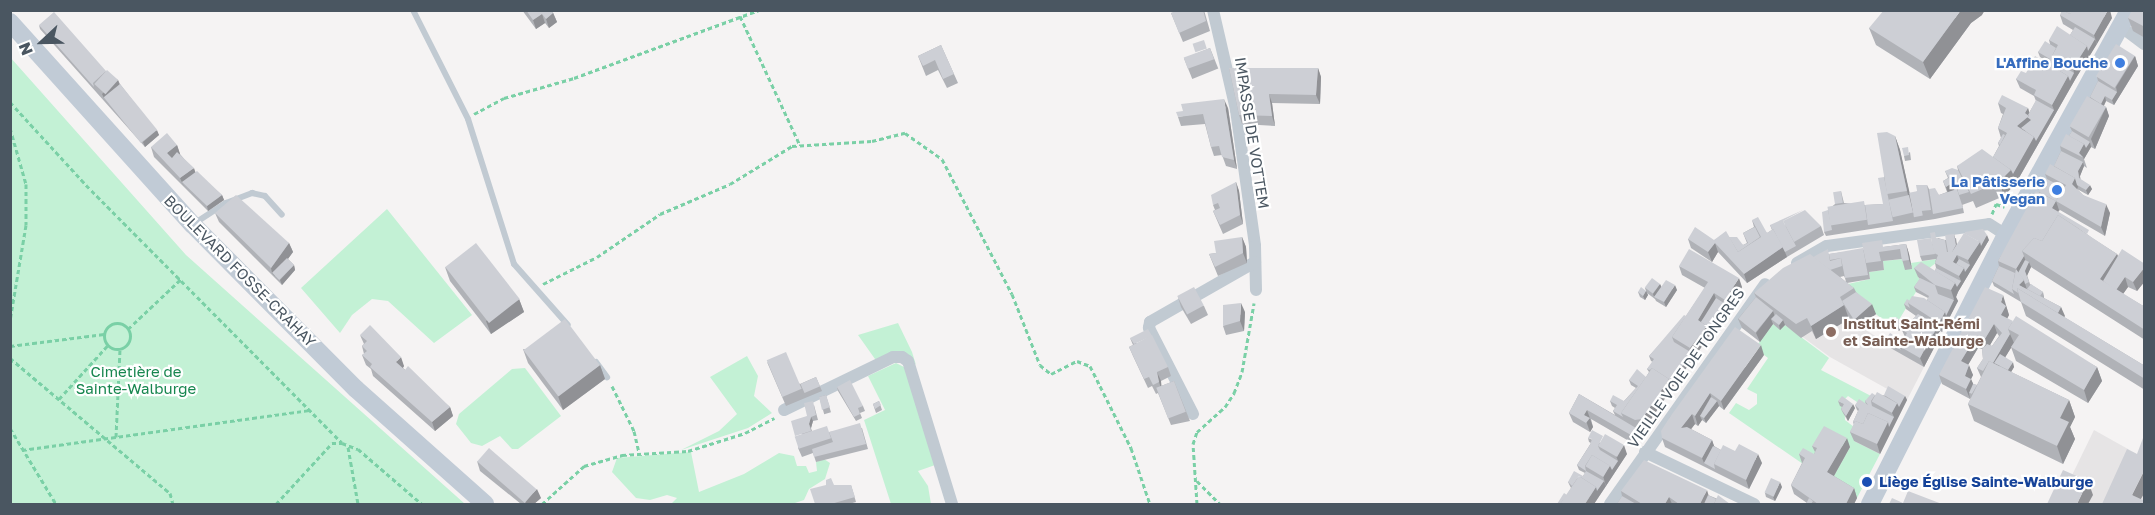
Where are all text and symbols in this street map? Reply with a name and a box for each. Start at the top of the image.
north arrow [12,12,72,72]
text: N [14,39,37,58]
place label: L'Affine Bouche [1996,54,2108,72]
street label: IMPASSE DE VOTTEM [1231,56,1273,210]
marker: L'Affine Bouche [2113,56,2127,70]
place label: La Pâtisserie Vegan [1951,172,2045,207]
marker: La Pâtisserie Vegan [2050,183,2064,197]
street label: BOULEVARD FOSSE-CRAHAY [160,191,320,351]
street label: VIEILLE VOIE DE TONGRES [1624,284,1748,452]
place label: Institut Saint-Rémi et Sainte-Walburge [1843,314,1984,349]
marker: Institut Saint-Rémi et Sainte-Walburge [1824,325,1838,339]
park label: Cimetière de Sainte-Walburge [76,362,196,397]
place label: Liège Église Sainte-Walburge [1879,473,2093,491]
marker: Liège Église Sainte-Walburge [1860,475,1874,489]

